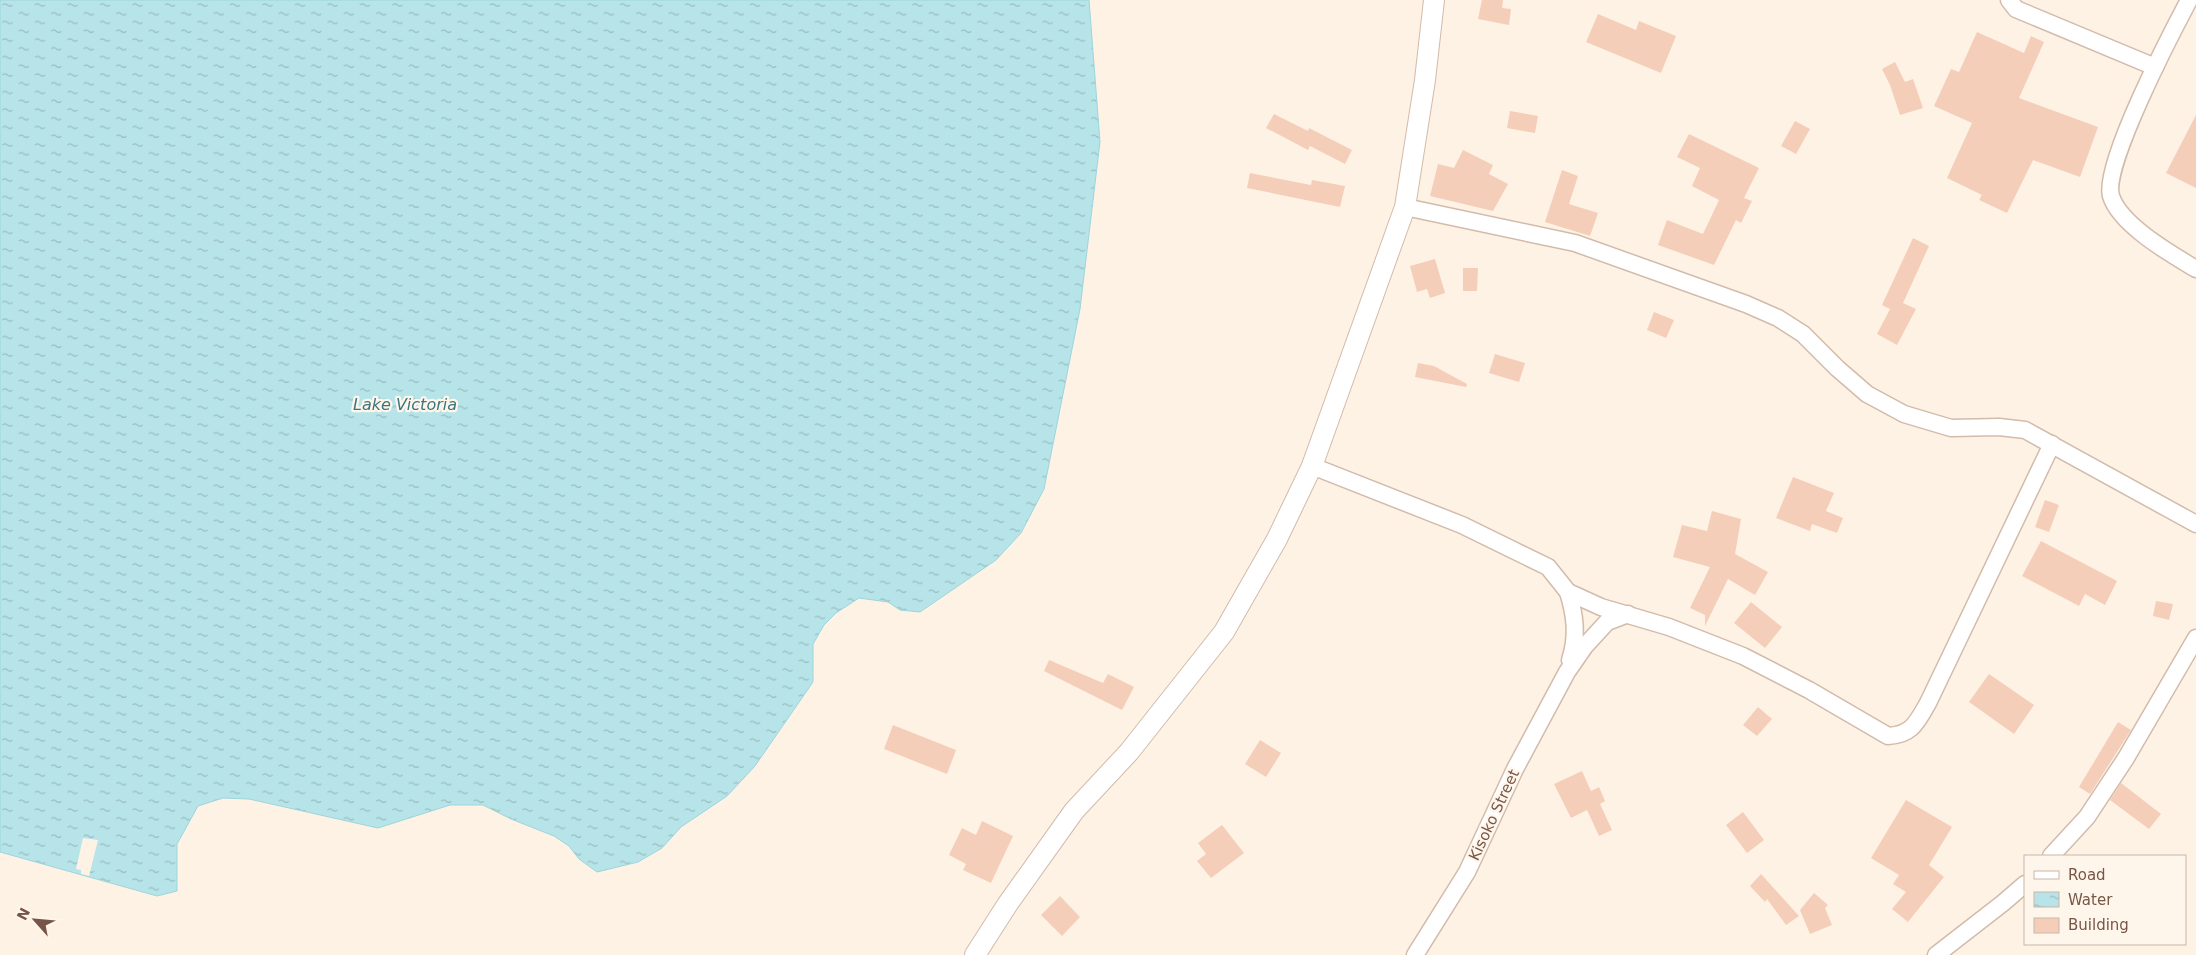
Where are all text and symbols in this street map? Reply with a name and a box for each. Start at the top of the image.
water label: Lake Victoria [353,395,457,414]
street label: Kisoko Street [1465,766,1523,864]
legend [2024,855,2186,945]
text: Road [2068,866,2106,884]
text: Water [2068,891,2113,909]
north arrow [10,895,60,945]
text: N [14,905,33,923]
text: Building [2068,916,2129,934]

